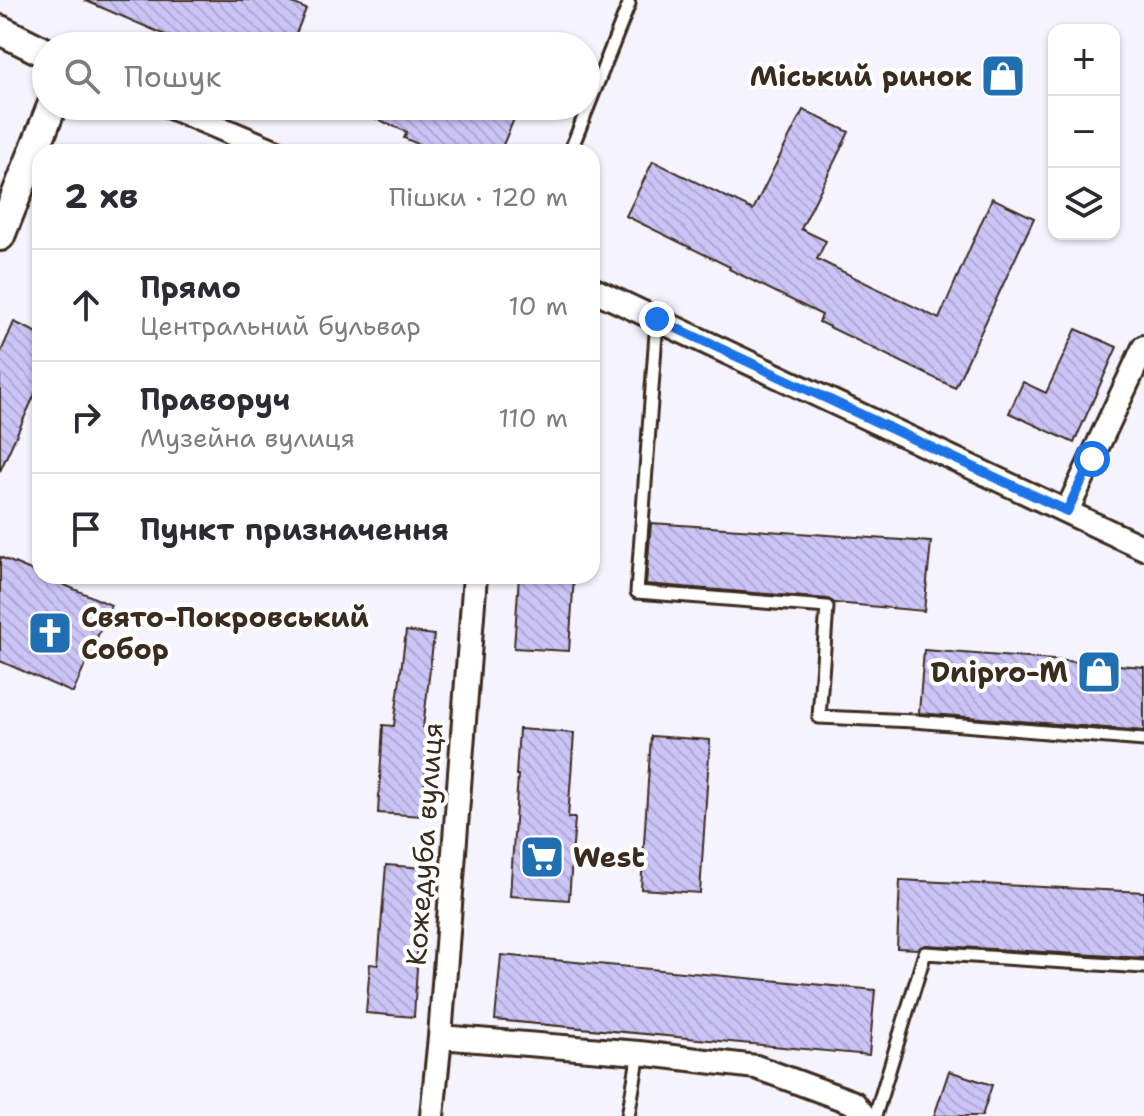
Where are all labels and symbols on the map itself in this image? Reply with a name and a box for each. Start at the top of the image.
shop icon: Міський ринок [979,52,1027,100]
place label: Міський ринок [749,57,972,95]
route end [639,301,675,337]
route start [1074,441,1110,477]
place label: Свято-Покровський Собор [81,598,369,668]
church icon: Свято-Покровський Собор [26,609,74,657]
shop icon: Dnipro-M [1075,648,1123,696]
place label: Dnipro-M [931,653,1068,691]
street label: Кожедуба вулиця [397,721,451,967]
supermarket icon: West [518,833,566,881]
place label: West [573,838,645,876]

